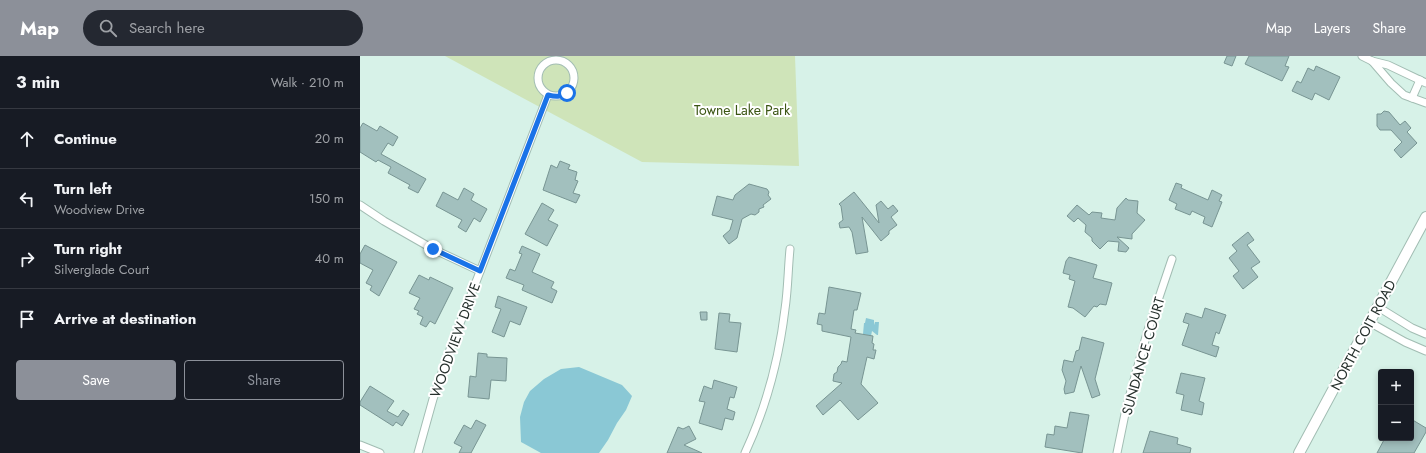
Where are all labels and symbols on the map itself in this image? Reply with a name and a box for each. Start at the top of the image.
route start [558,84,576,102]
park label: Towne Lake Park [694,100,791,120]
route end [424,240,442,258]
street label: NORTH COIT ROAD [1325,276,1401,394]
street label: WOODVIEW DRIVE [425,280,485,400]
street label: SUNDANCE COURT [1117,294,1170,417]

